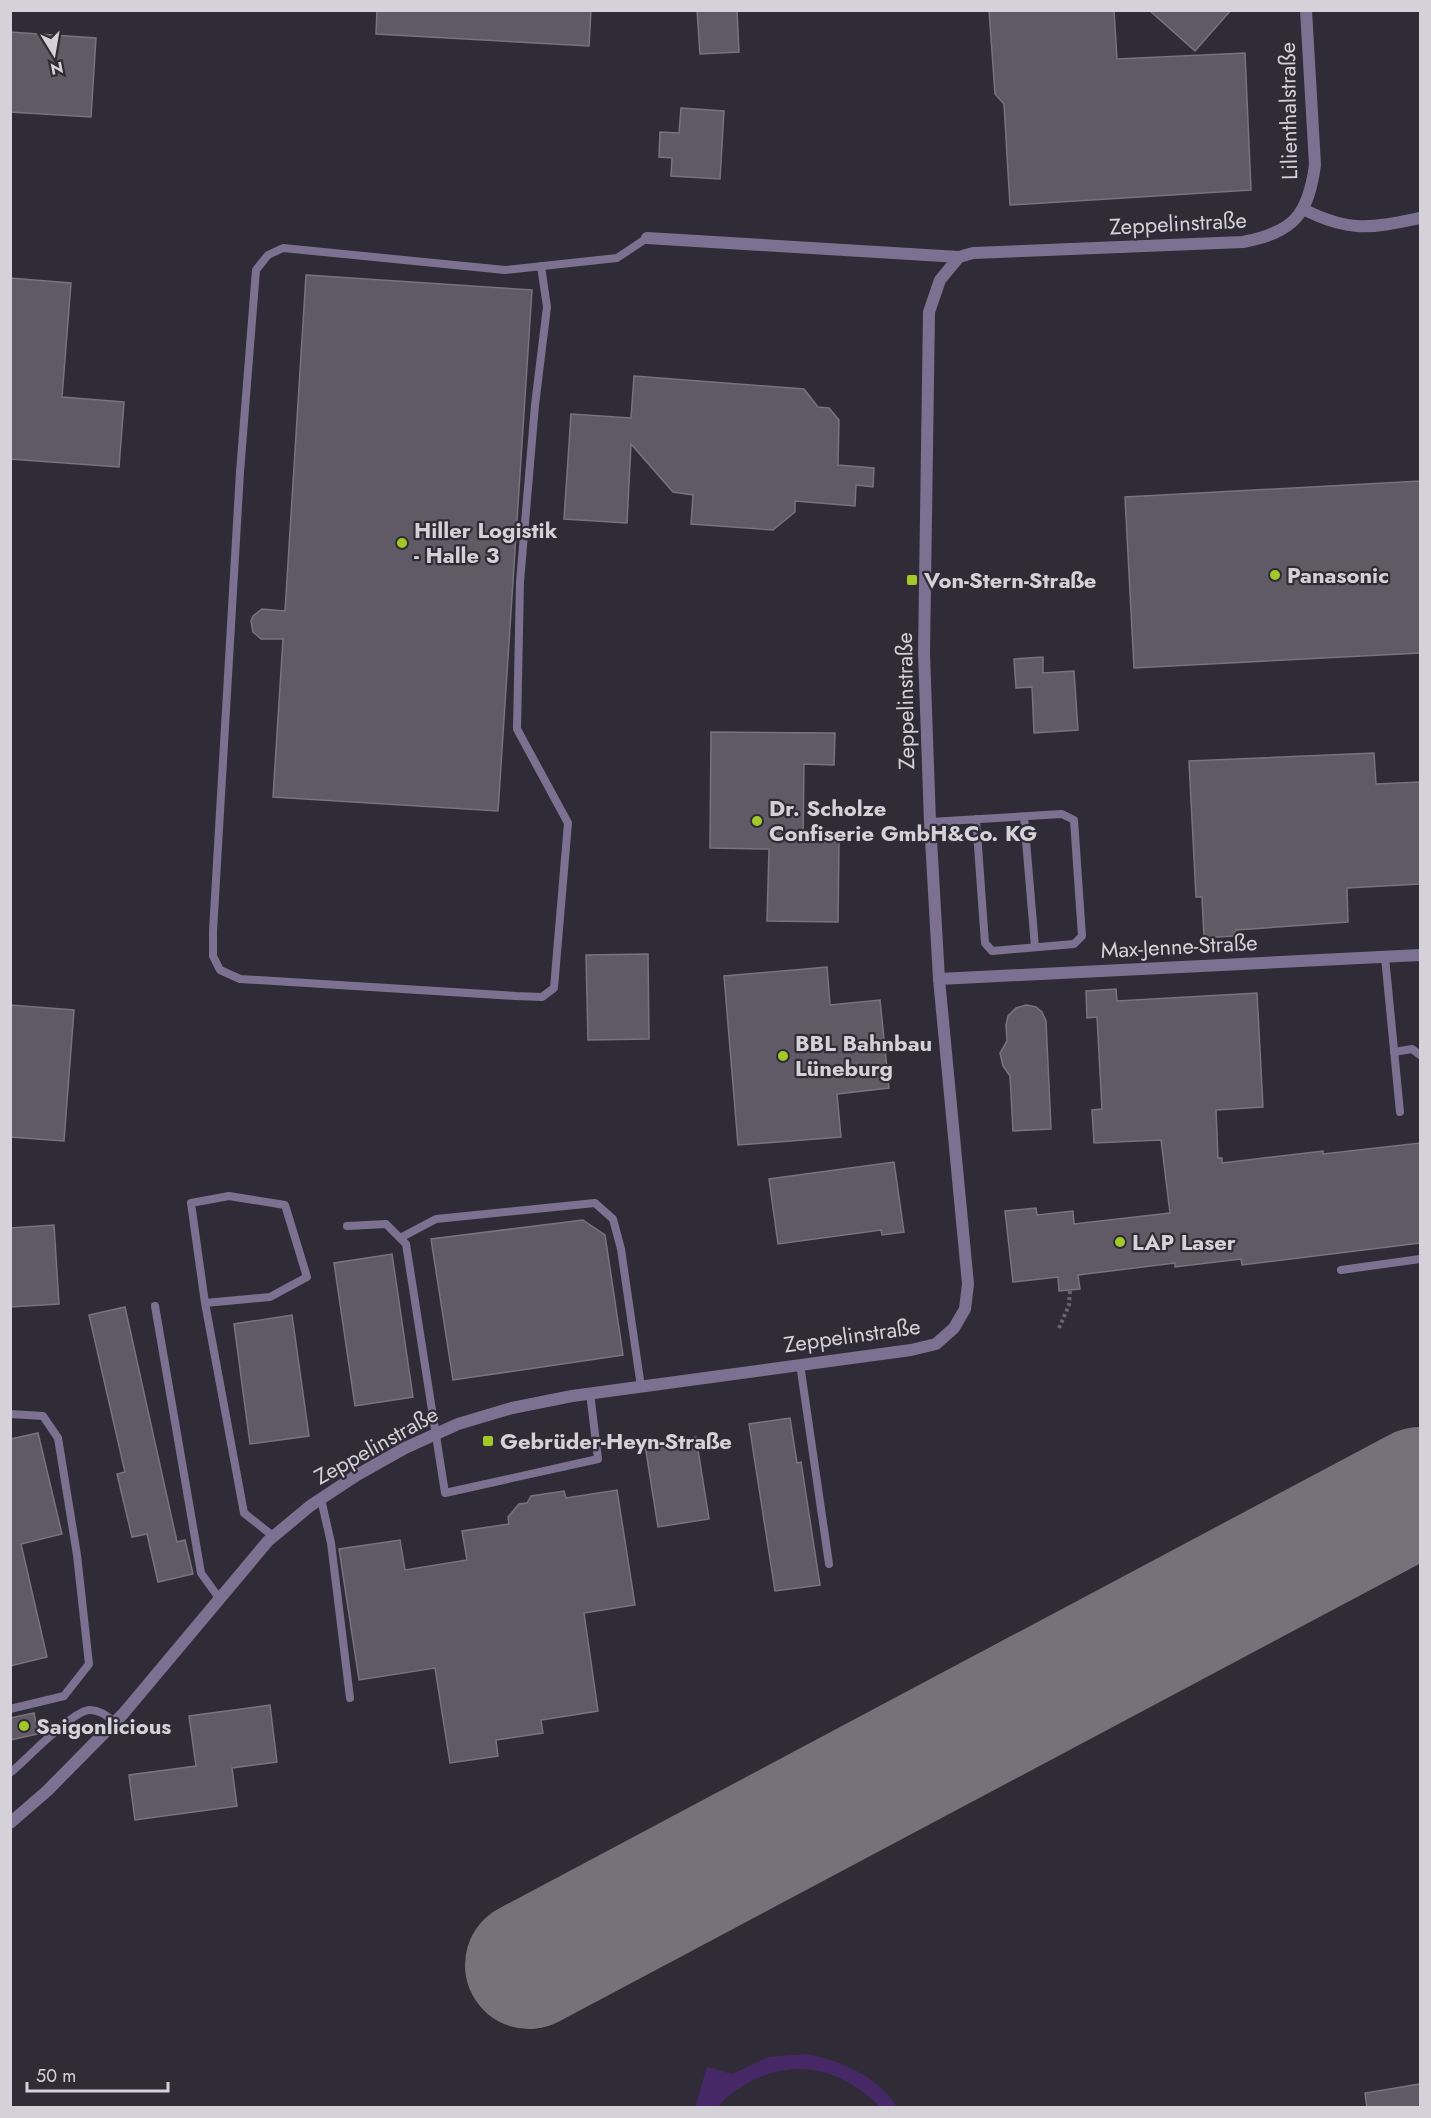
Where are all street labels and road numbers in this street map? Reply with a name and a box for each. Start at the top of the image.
street label: Lilienthalstraße [1271,42,1305,180]
street label: Zeppelinstraße [1109,203,1247,243]
street label: Zeppelinstraße [888,632,922,770]
street label: Max-Jenne-Straße [1100,926,1258,966]
street label: Zeppelinstraße [782,1310,922,1360]
street label: Zeppelinstraße [308,1398,444,1492]

